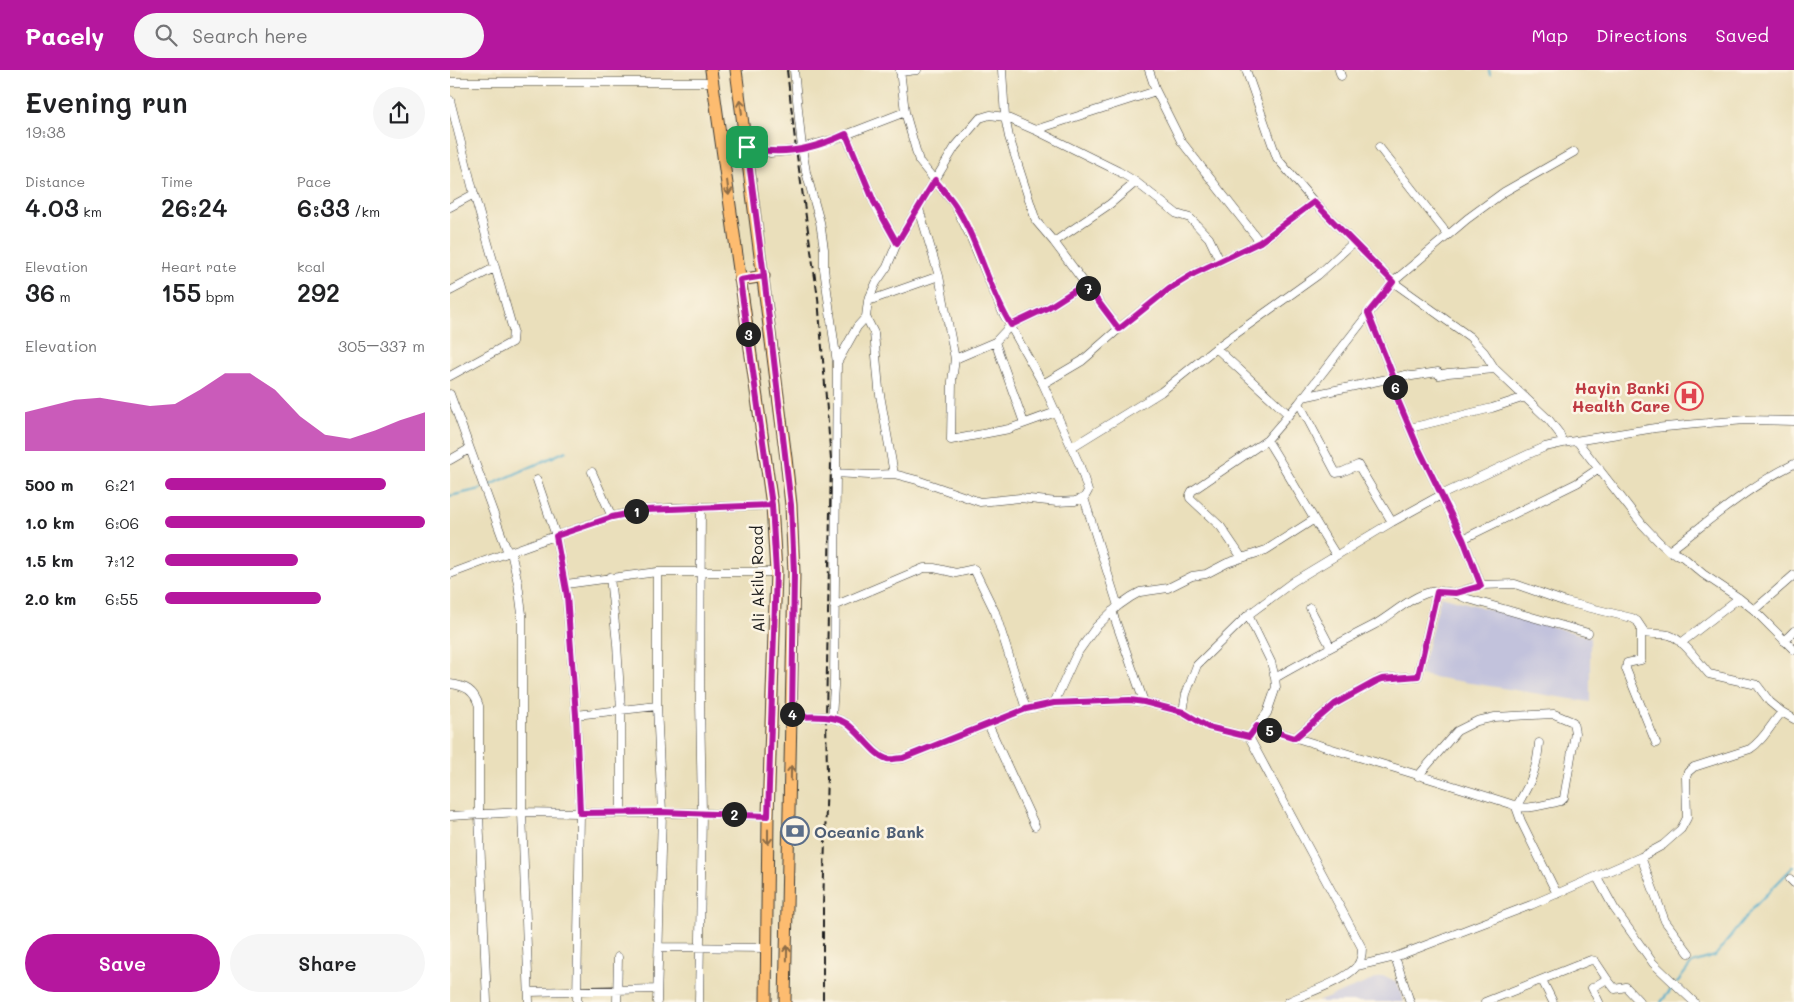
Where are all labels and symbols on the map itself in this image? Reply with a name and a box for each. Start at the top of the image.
one-way arrow [736,99,746,115]
pin [726,126,768,168]
one-way arrow [723,179,733,195]
pin: 7 [1076,276,1100,300]
pin: 3 [736,322,760,346]
pin: 6 [1382,374,1408,400]
place label: Hayin Banki Health Care [1572,377,1670,416]
hospital icon: Hayin Banki Health Care [1674,381,1704,411]
pin: 1 [624,498,648,524]
street label: Ali Akilu Road [746,525,768,633]
pin: 4 [780,702,804,726]
pin: 5 [1256,718,1282,742]
one-way arrow [786,766,795,782]
pin: 2 [722,802,746,826]
bank icon: Oceanic Bank [780,816,810,846]
place label: Oceanic Bank [814,821,924,842]
one-way arrow [763,828,773,844]
one-way arrow [782,946,792,962]

